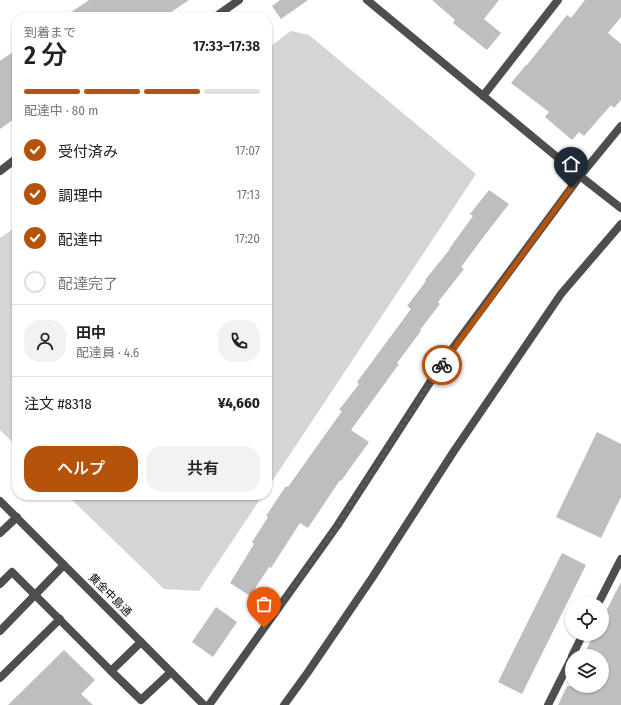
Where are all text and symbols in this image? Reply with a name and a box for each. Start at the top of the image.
text: 到着まで [24,25,76,40]
text: 17:33–17:38 [193,37,260,55]
text: 2 分 [24,40,68,71]
text: 配達中 · 80 m [24,103,98,118]
icon: check [24,139,46,161]
text: 受付済み [58,143,118,161]
text: 17:07 [235,143,260,158]
pin [554,147,588,188]
icon: home [560,153,582,175]
icon: check [24,183,46,205]
text: 調理中 [58,187,103,205]
text: 17:13 [237,187,260,202]
icon: check [24,227,46,249]
text: 配達中 [58,231,103,249]
text: 17:20 [234,231,260,246]
text: 配達完了 [58,275,118,293]
button: person [24,320,66,362]
button: phone [218,320,260,362]
text: 田中 [76,324,106,342]
text: 配達員 · 4.6 [76,345,139,360]
courier [422,345,462,385]
icon: bike [431,354,453,376]
text: ¥4,660 [218,394,260,412]
text: 注文 #8318 [24,395,92,413]
button: ヘルプ [24,446,138,492]
button: 共有 [146,446,260,492]
street label: 黄金中島通 [86,571,134,619]
pin [247,587,281,628]
icon: bag [253,593,275,615]
map controls [565,597,609,693]
button: locate [565,597,609,641]
button: layers [565,649,609,693]

